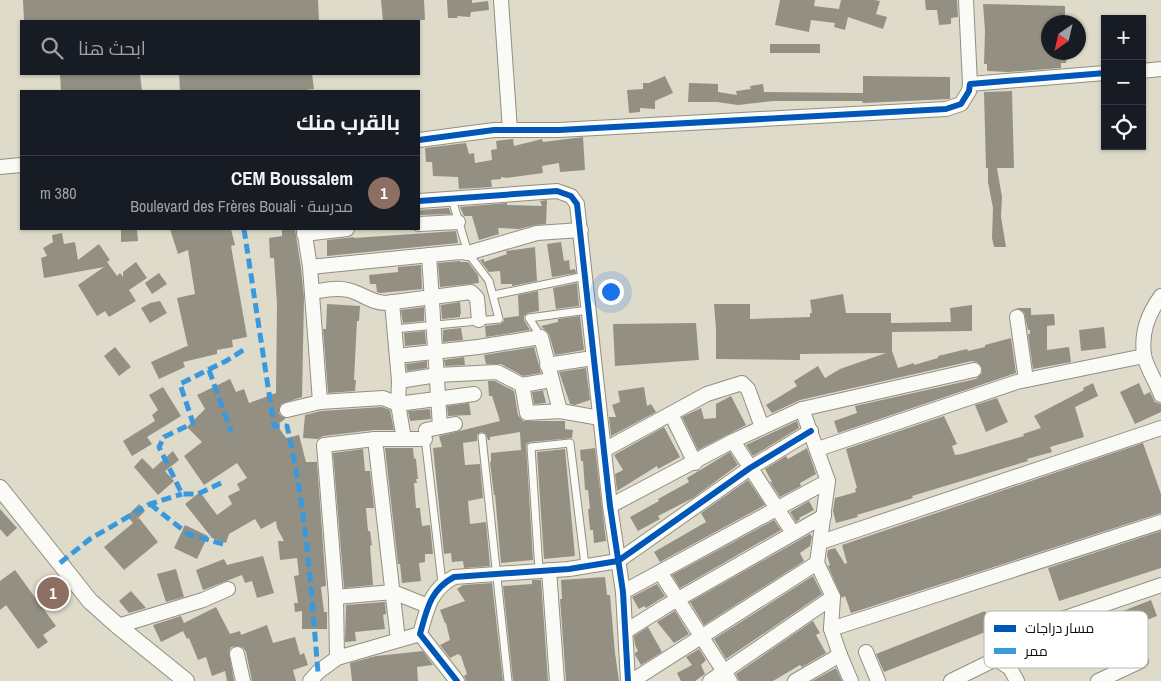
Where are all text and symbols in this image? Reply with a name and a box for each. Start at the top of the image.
north arrow [1041,15,1086,60]
map controls [1101,15,1146,150]
button: + [1101,15,1146,60]
search box [20,20,420,75]
icon: search [38,34,66,62]
text: ابحث هنا [78,35,146,61]
button: − [1101,60,1146,105]
button: locate [1101,105,1146,150]
text: بالقرب منك [296,108,400,137]
text: CEM Boussalem [231,165,353,191]
text: 380 m [40,182,76,204]
text: 1 [380,182,388,204]
text: مدرسة · Boulevard des Frères Bouali [130,195,353,217]
your location [598,279,624,305]
pin: 1 [37,574,69,612]
legend [984,611,1148,668]
text: مسار دراجات [1025,619,1094,637]
text: ممر [1024,642,1048,660]

